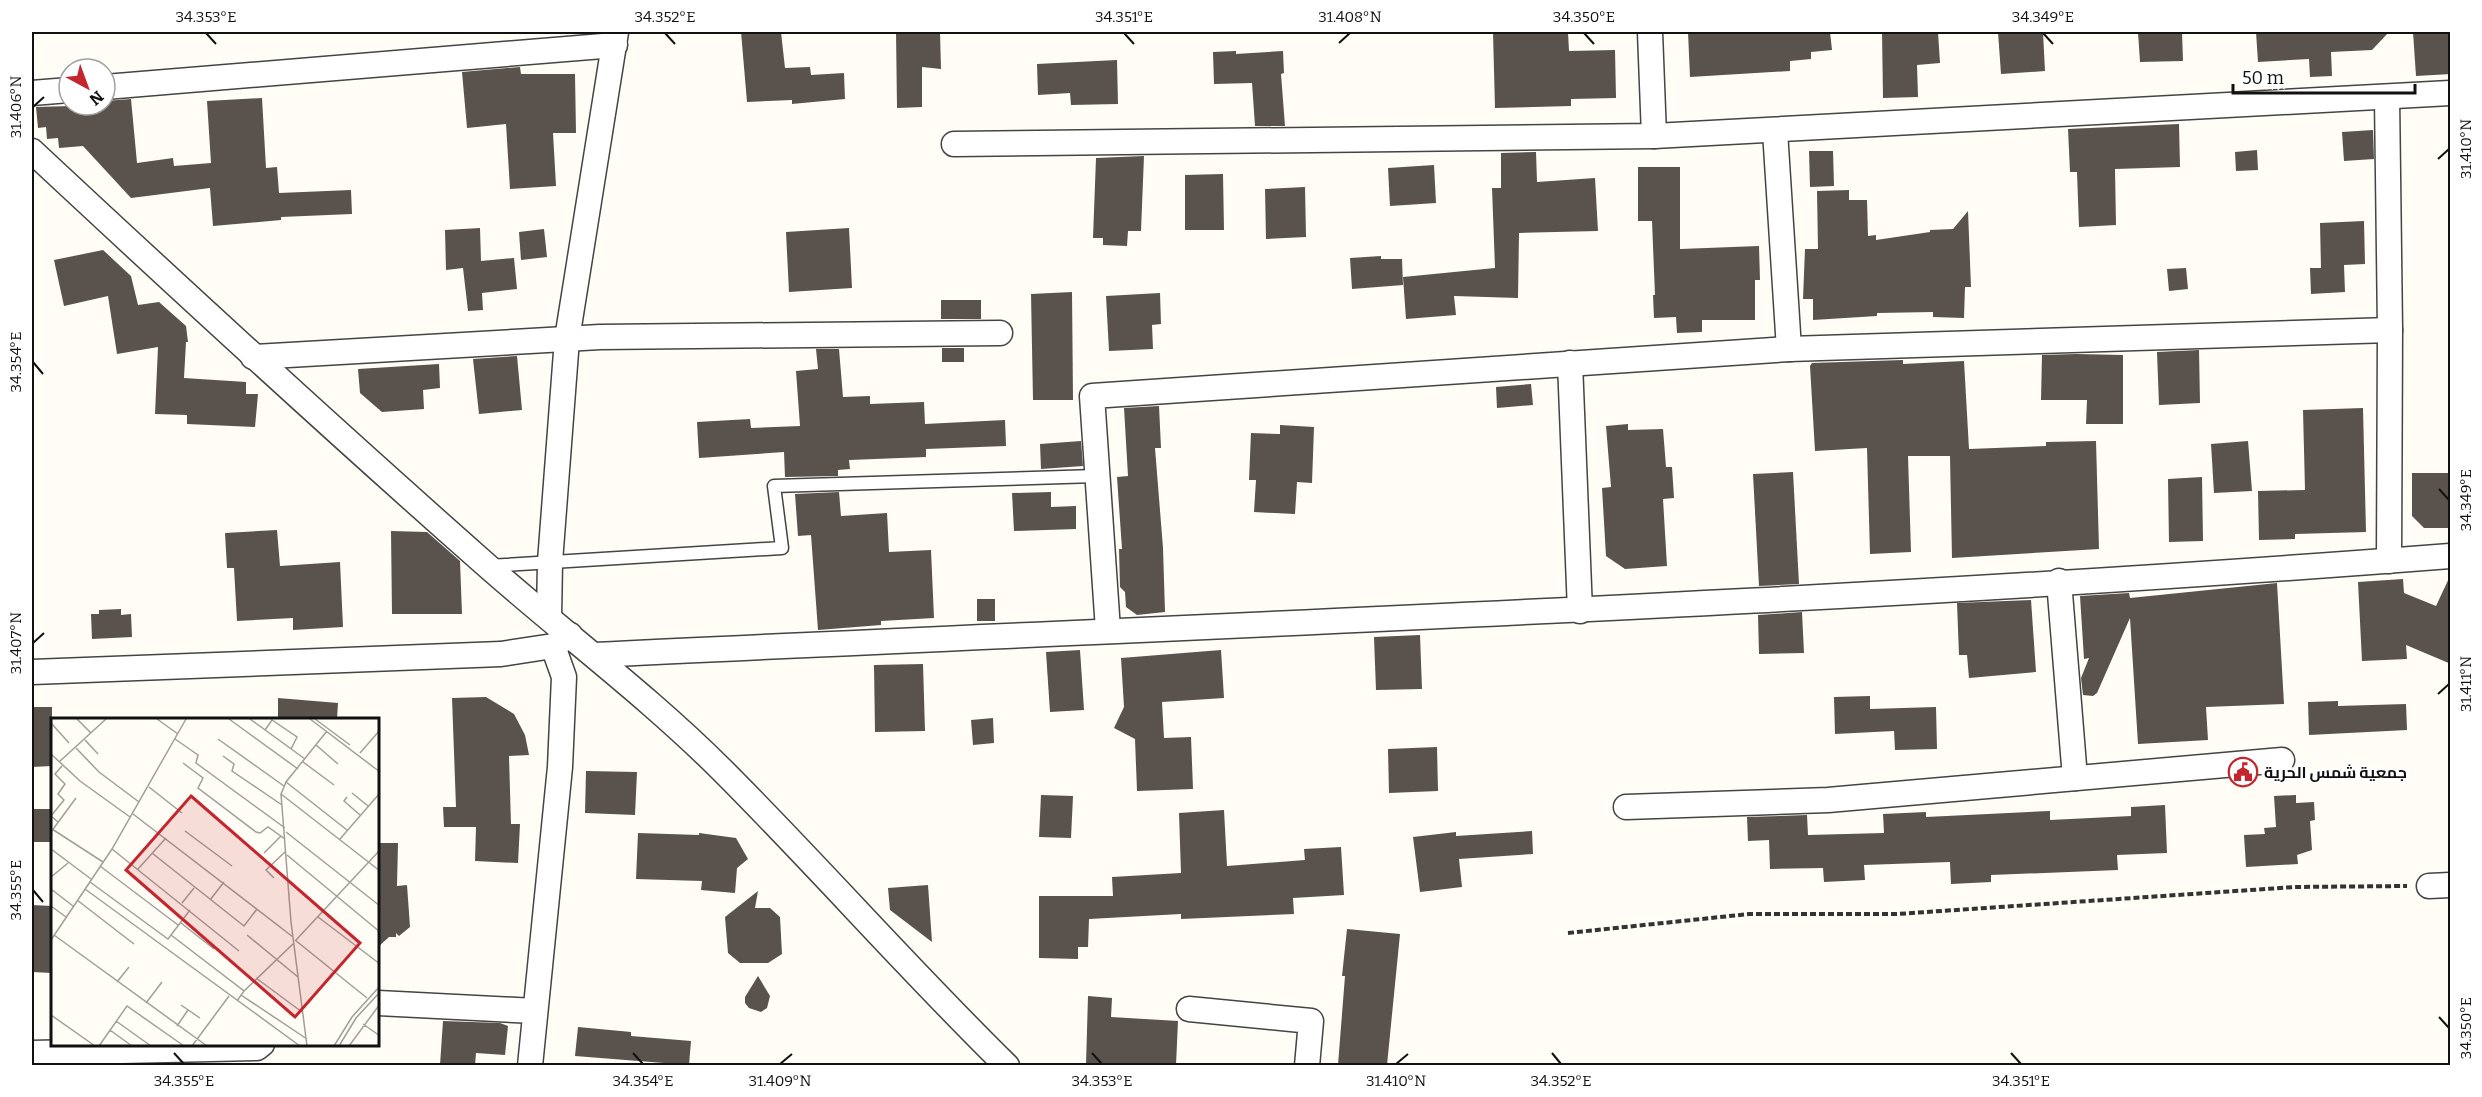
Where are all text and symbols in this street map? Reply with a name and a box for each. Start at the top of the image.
text: 34.353°E [175,8,237,26]
text: 34.352°E [635,8,695,26]
text: 34.351°E [1095,8,1153,26]
text: 31.408°N [1318,8,1382,26]
text: 34.350°E [1553,8,1615,26]
text: 34.349°E [2012,8,2074,26]
north arrow [57,57,117,117]
scale bar [2233,57,2414,95]
text: 50 m [2242,67,2284,89]
text: 31.406°N [7,76,25,138]
text: N [86,87,107,109]
text: 31.410°N [2457,119,2475,179]
text: 34.354°E [7,331,25,393]
text: 34.349°E [2457,469,2475,531]
text: 31.407°N [7,612,25,674]
text: 31.411°N [2457,656,2475,712]
inset map [51,718,380,1046]
public building icon: جمعية شمس الحرية [2227,756,2259,788]
place label: جمعية شمس الحرية [2264,763,2407,782]
text: 34.355°E [7,860,25,920]
text: 34.350°E [2457,997,2475,1059]
text: 34.355°E [154,1072,214,1090]
text: 34.354°E [612,1072,674,1090]
text: 31.409°N [749,1072,812,1090]
text: 34.353°E [1071,1072,1133,1090]
text: 31.410°N [1366,1072,1426,1090]
text: 34.352°E [1531,1072,1591,1090]
text: 34.351°E [1992,1072,2050,1090]

